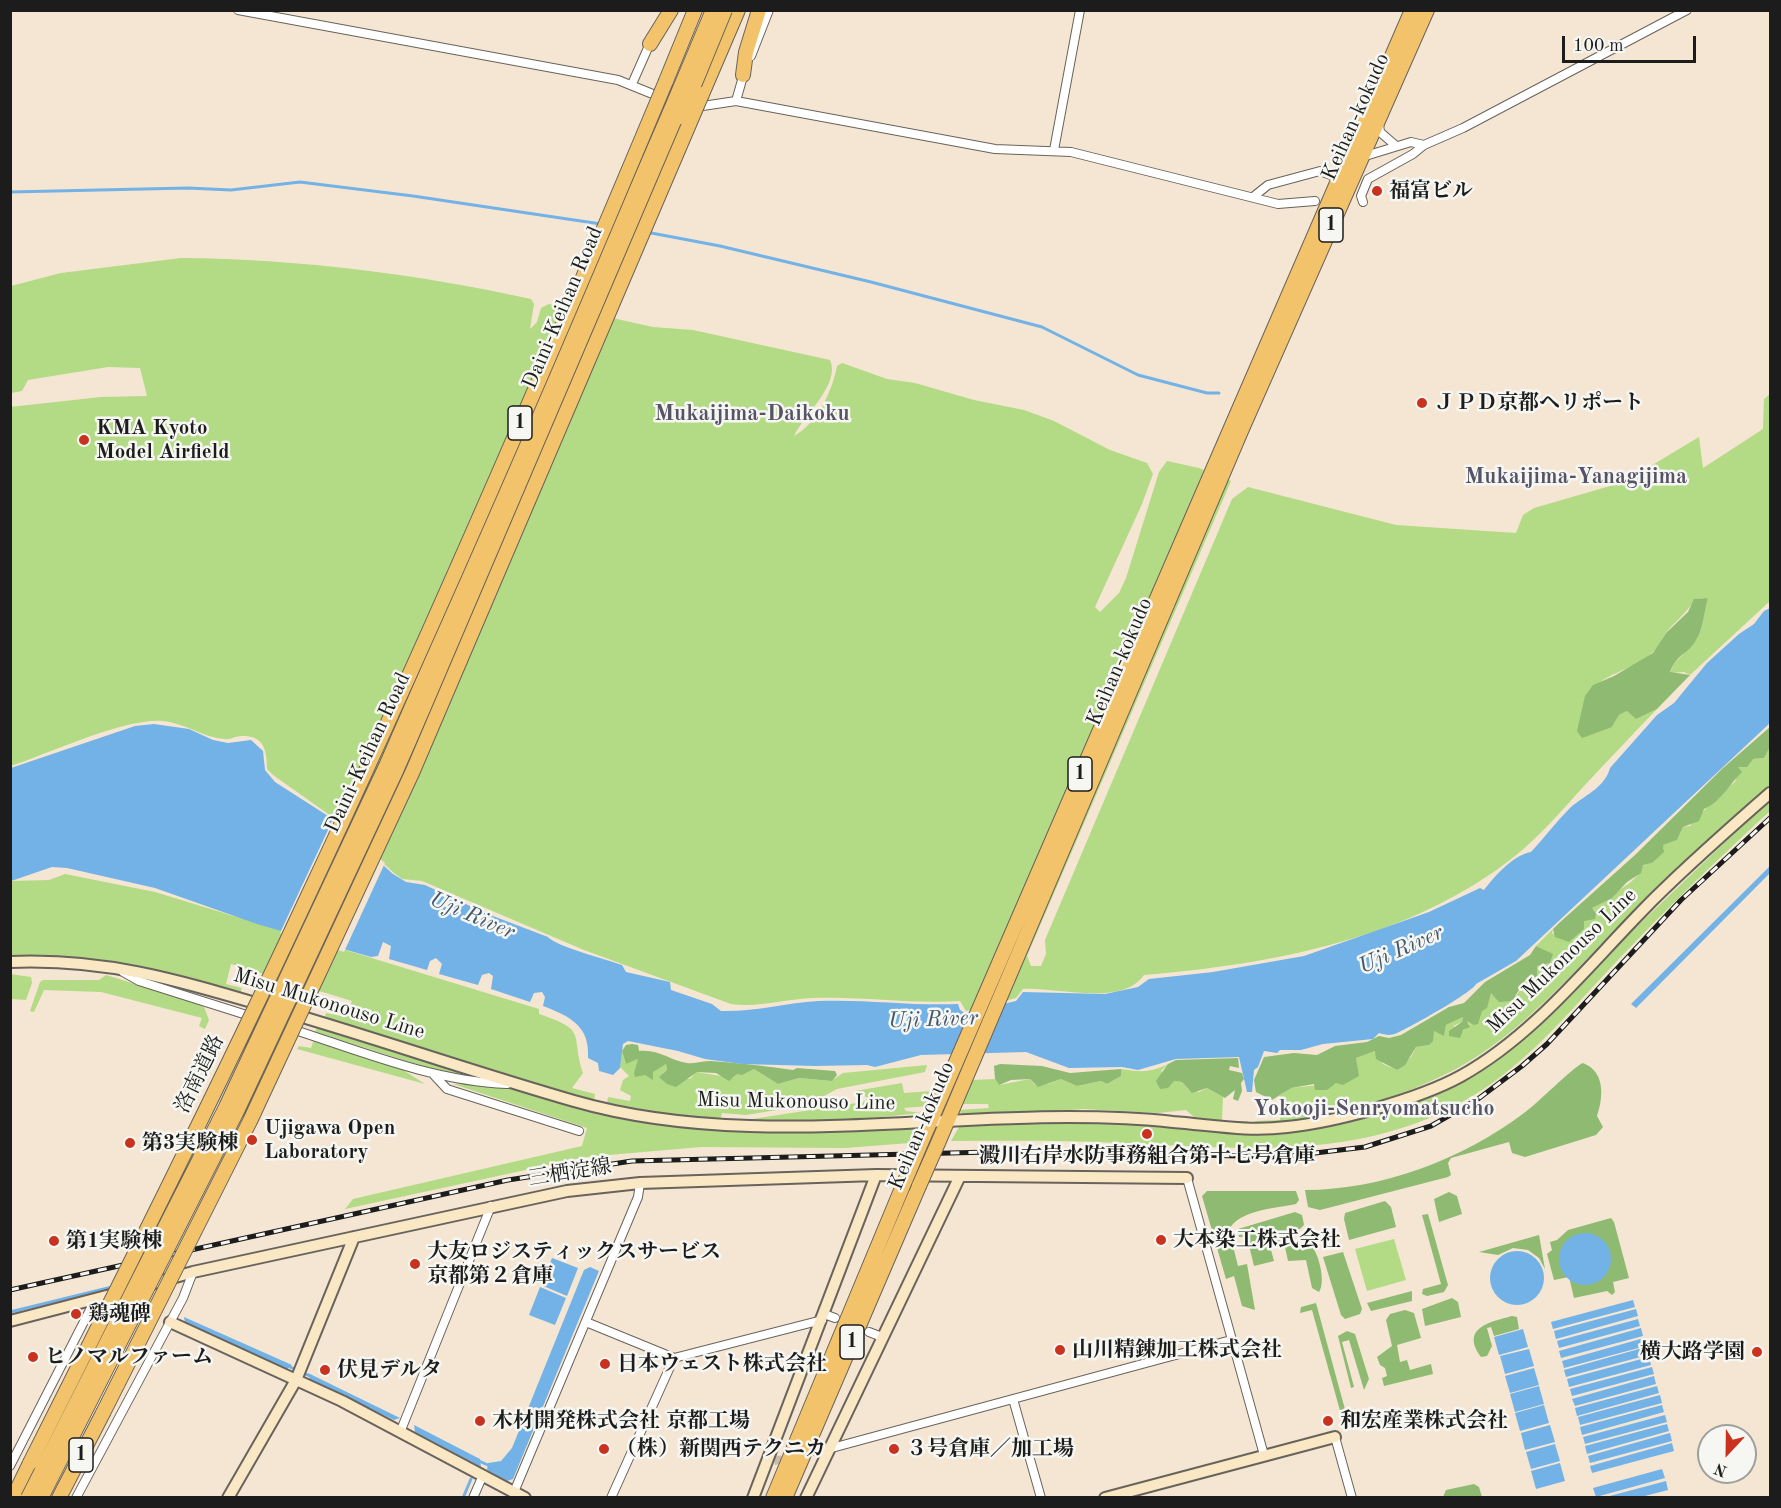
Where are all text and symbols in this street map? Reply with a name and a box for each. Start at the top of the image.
scale bar [1565,24,1698,62]
text: 100 m [1573,37,1624,55]
street label: Keihan-kokudo [1317,49,1395,185]
place label: 福富ビル [1389,178,1473,204]
marker: 福富ビル [1370,184,1384,198]
road number: 1 [1319,208,1343,242]
street label: Daini-Keihan Road [517,223,609,393]
place label: ＪＰＤ京都ヘリポート [1434,390,1644,416]
marker: ＪＰＤ京都ヘリポート [1415,396,1429,410]
district label: Mukaijima-Daikoku [655,401,849,427]
road number: 1 [508,406,532,440]
place label: KMA Kyoto Model Airfield [96,415,229,465]
marker: KMA Kyoto Model Airfield [77,433,91,447]
district label: Mukaijima-Yanagijima [1465,464,1687,490]
street label: Keihan-kokudo [1082,594,1158,730]
street label: Daini-Keihan Road [320,669,416,837]
road number: 1 [1068,757,1092,791]
street label: Misu Mukonouso Line [1482,883,1642,1039]
water label: Uji River [425,886,519,946]
water label: Uji River [1355,920,1447,980]
street label: Misu Mukonouso Line [230,963,428,1045]
water label: Uji River [888,1005,978,1035]
street label: 洛南道路 [170,1031,230,1117]
street label: Keihan-kokudo [884,1058,960,1194]
street label: Misu Mukonouso Line [696,1088,896,1116]
district label: Yokooji-Senryomatsucho [1253,1096,1495,1122]
place label: Ujigawa Open Laboratory [264,1115,395,1165]
marker: 澱川右岸水防事務組合第十七号倉庫 [1140,1127,1154,1141]
place label: 第3実験棟 [142,1130,238,1156]
marker: Ujigawa Open Laboratory [245,1133,259,1147]
marker: 第3実験棟 [123,1136,137,1150]
place label: 澱川右岸水防事務組合第十七号倉庫 [979,1143,1315,1169]
street label: 三栖淀線 [527,1154,613,1192]
place label: 大本染工株式会社 [1173,1227,1341,1253]
place label: 第1実験棟 [66,1228,162,1254]
marker: 大本染工株式会社 [1154,1233,1168,1247]
marker: 第1実験棟 [47,1234,61,1248]
place label: 大友ロジスティックスサービス 京都第２倉庫 [427,1239,721,1289]
marker: 大友ロジスティックスサービス 京都第２倉庫 [408,1257,422,1271]
place label: 鶏魂碑 [88,1301,151,1327]
marker: 鶏魂碑 [69,1307,83,1321]
road number: 1 [840,1325,864,1359]
place label: 山川精錬加工株式会社 [1072,1337,1282,1363]
place label: 横大路学園 [1640,1339,1745,1365]
marker: 山川精錬加工株式会社 [1053,1343,1067,1357]
place label: ヒノマルファーム [45,1344,213,1370]
marker: 横大路学園 [1750,1345,1764,1359]
marker: ヒノマルファーム [26,1350,40,1364]
place label: 日本ウェスト株式会社 [617,1351,827,1377]
place label: 伏見デルタ [337,1357,442,1383]
marker: 日本ウェスト株式会社 [598,1357,612,1371]
marker: 伏見デルタ [318,1363,332,1377]
place label: 木材開発株式会社 京都工場 [492,1408,750,1434]
place label: 和宏産業株式会社 [1340,1408,1508,1434]
marker: 木材開発株式会社 京都工場 [473,1414,487,1428]
marker: 和宏産業株式会社 [1321,1414,1335,1428]
north arrow [1697,1424,1757,1484]
place label: （株）新関西テクニカ [616,1436,826,1462]
place label: ３号倉庫／加工場 [906,1436,1074,1462]
road number: 1 [69,1438,93,1472]
marker: （株）新関西テクニカ [597,1442,611,1456]
marker: ３号倉庫／加工場 [887,1442,901,1456]
text: N [1712,1459,1730,1479]

